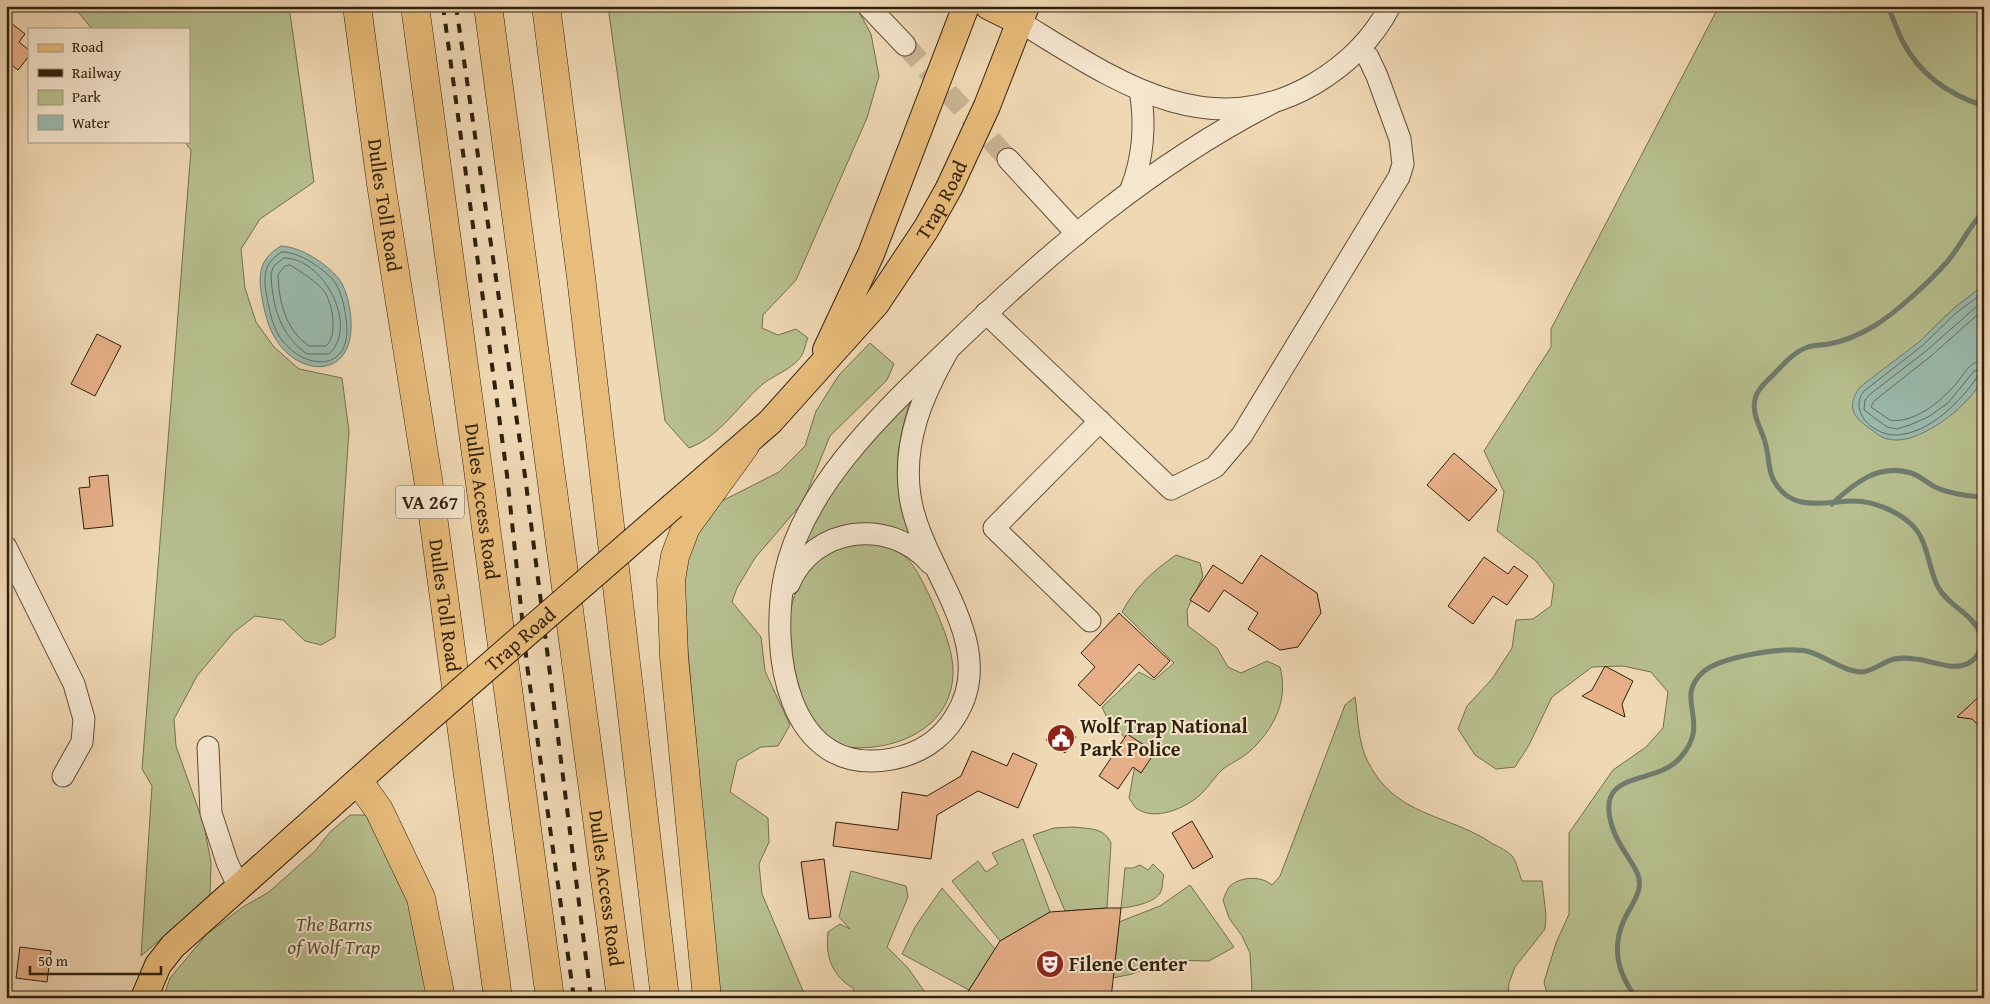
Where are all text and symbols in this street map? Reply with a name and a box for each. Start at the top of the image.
legend [28,28,190,142]
text: Road [72,36,103,57]
text: Railway [72,62,122,83]
text: Park [72,86,101,107]
text: Water [72,112,110,133]
street label: Dulles Toll Road [361,137,410,274]
street label: Trap Road [908,155,974,245]
street label: Dulles Access Road [458,421,508,582]
road number: VA 267 [396,486,464,518]
street label: Dulles Toll Road [422,537,469,674]
street label: Trap Road [478,599,562,678]
place label: Wolf Trap National Park Police [1080,711,1248,763]
public building icon: Wolf Trap National Park Police [1046,723,1076,753]
street label: Dulles Access Road [582,808,632,968]
park label: The Barns of Wolf Trap [288,909,380,961]
scale bar [30,944,161,976]
theatre icon: Filene Center [1035,949,1065,979]
place label: Filene Center [1069,949,1187,978]
text: 50 m [38,950,69,971]

